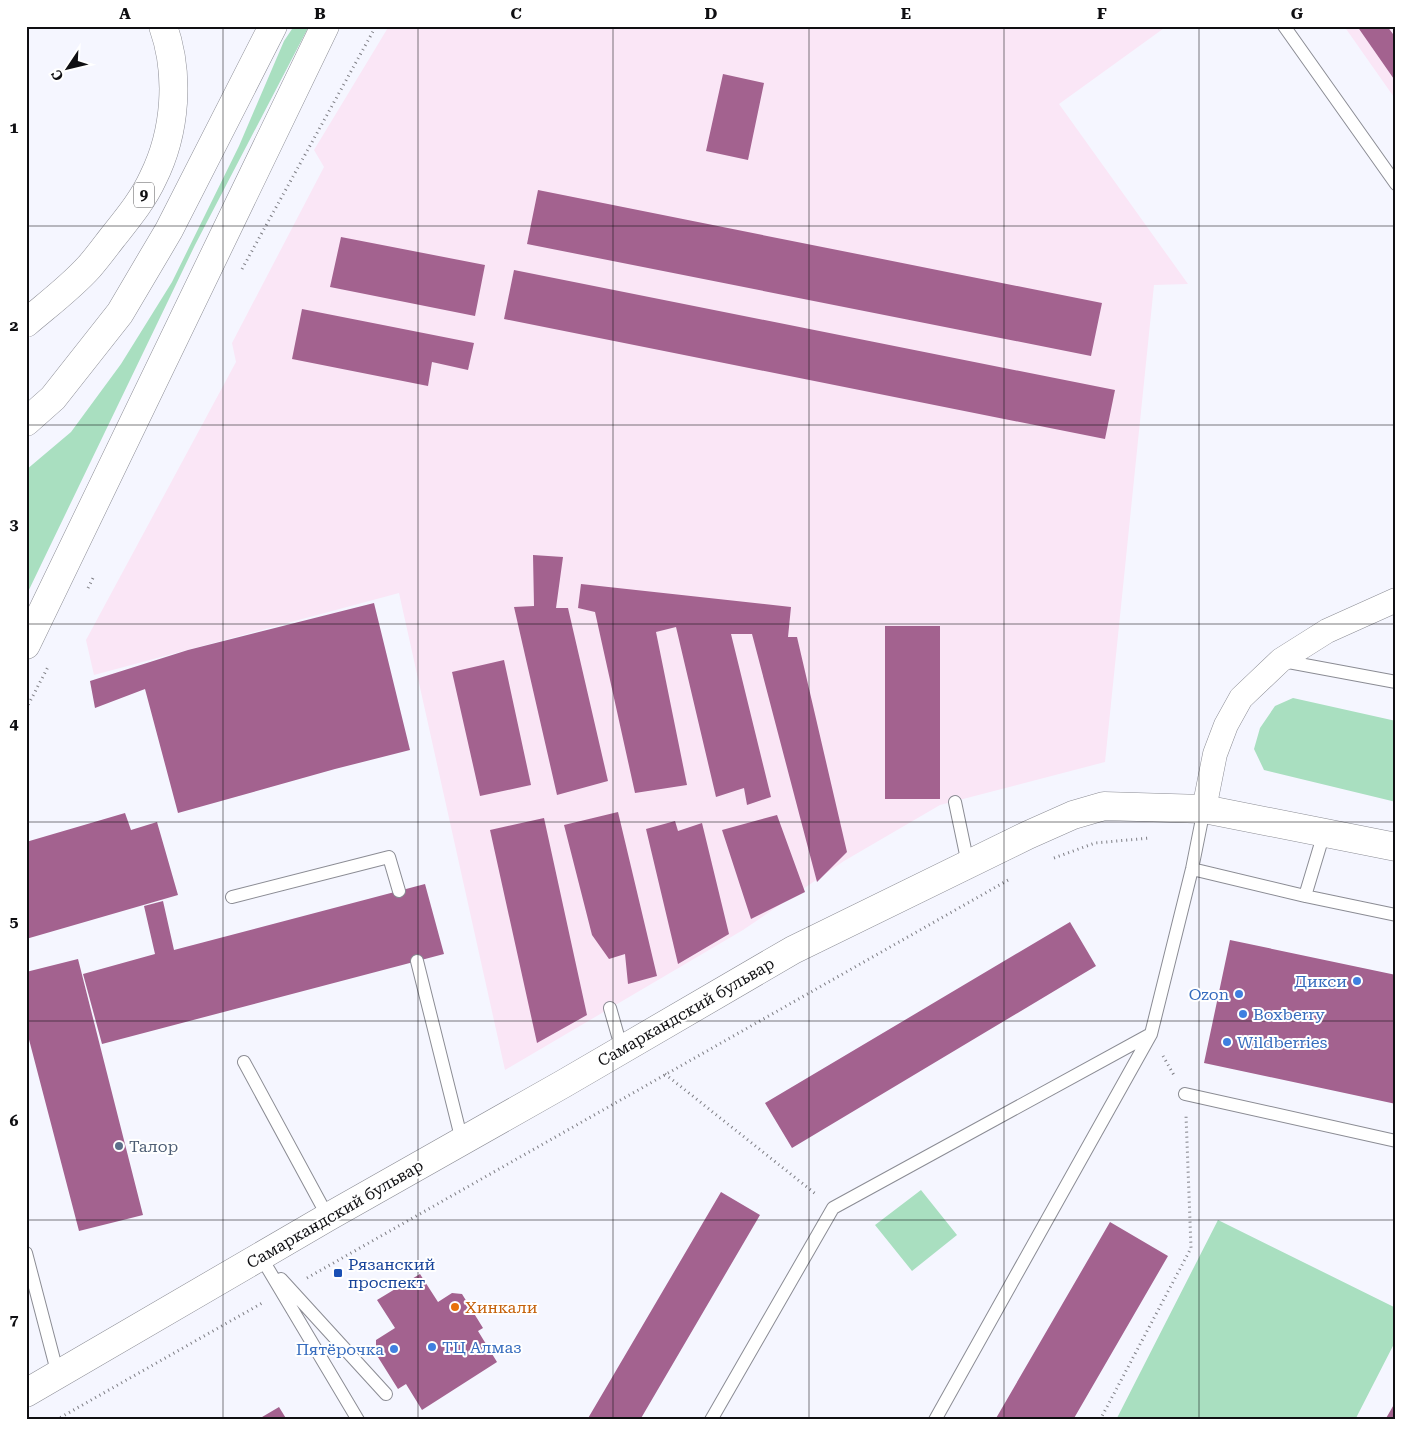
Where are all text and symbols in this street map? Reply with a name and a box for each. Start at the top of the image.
text: A [119,4,131,23]
text: B [314,4,326,23]
text: C [510,4,522,23]
text: D [705,4,718,23]
text: E [901,4,911,23]
text: F [1097,4,1107,23]
text: G [1291,4,1304,23]
north arrow [42,42,92,92]
text: С [48,67,67,84]
text: 1 [10,118,19,137]
road number: 9 [134,182,154,208]
text: 2 [10,316,19,335]
text: 3 [10,515,19,534]
text: 4 [10,714,19,733]
text: 5 [10,912,19,931]
street label: Самаркандский бульвар [594,954,778,1070]
place label: Дикси [1294,972,1347,991]
marker: Дикси [1351,975,1363,987]
place label: Ozon [1189,985,1229,1004]
marker: Ozon [1233,988,1245,1000]
place label: Boxberry [1253,1005,1325,1024]
marker: Boxberry [1237,1008,1249,1020]
place label: Wildberries [1237,1033,1328,1052]
marker: Wildberries [1221,1036,1233,1048]
text: 6 [10,1111,19,1130]
place label: Талор [129,1137,178,1156]
marker: Талор [113,1140,125,1152]
street label: Самаркандский бульвар [243,1156,427,1272]
place label: Рязанский проспект [348,1255,435,1292]
marker: Рязанский проспект [332,1267,344,1279]
place label: Хинкали [465,1298,538,1317]
marker: Хинкали [449,1301,461,1313]
text: 7 [10,1310,19,1329]
place label: ТЦ Алмаз [442,1338,522,1357]
place label: Пятёрочка [296,1340,384,1359]
marker: ТЦ Алмаз [426,1341,438,1353]
marker: Пятёрочка [388,1343,400,1355]

